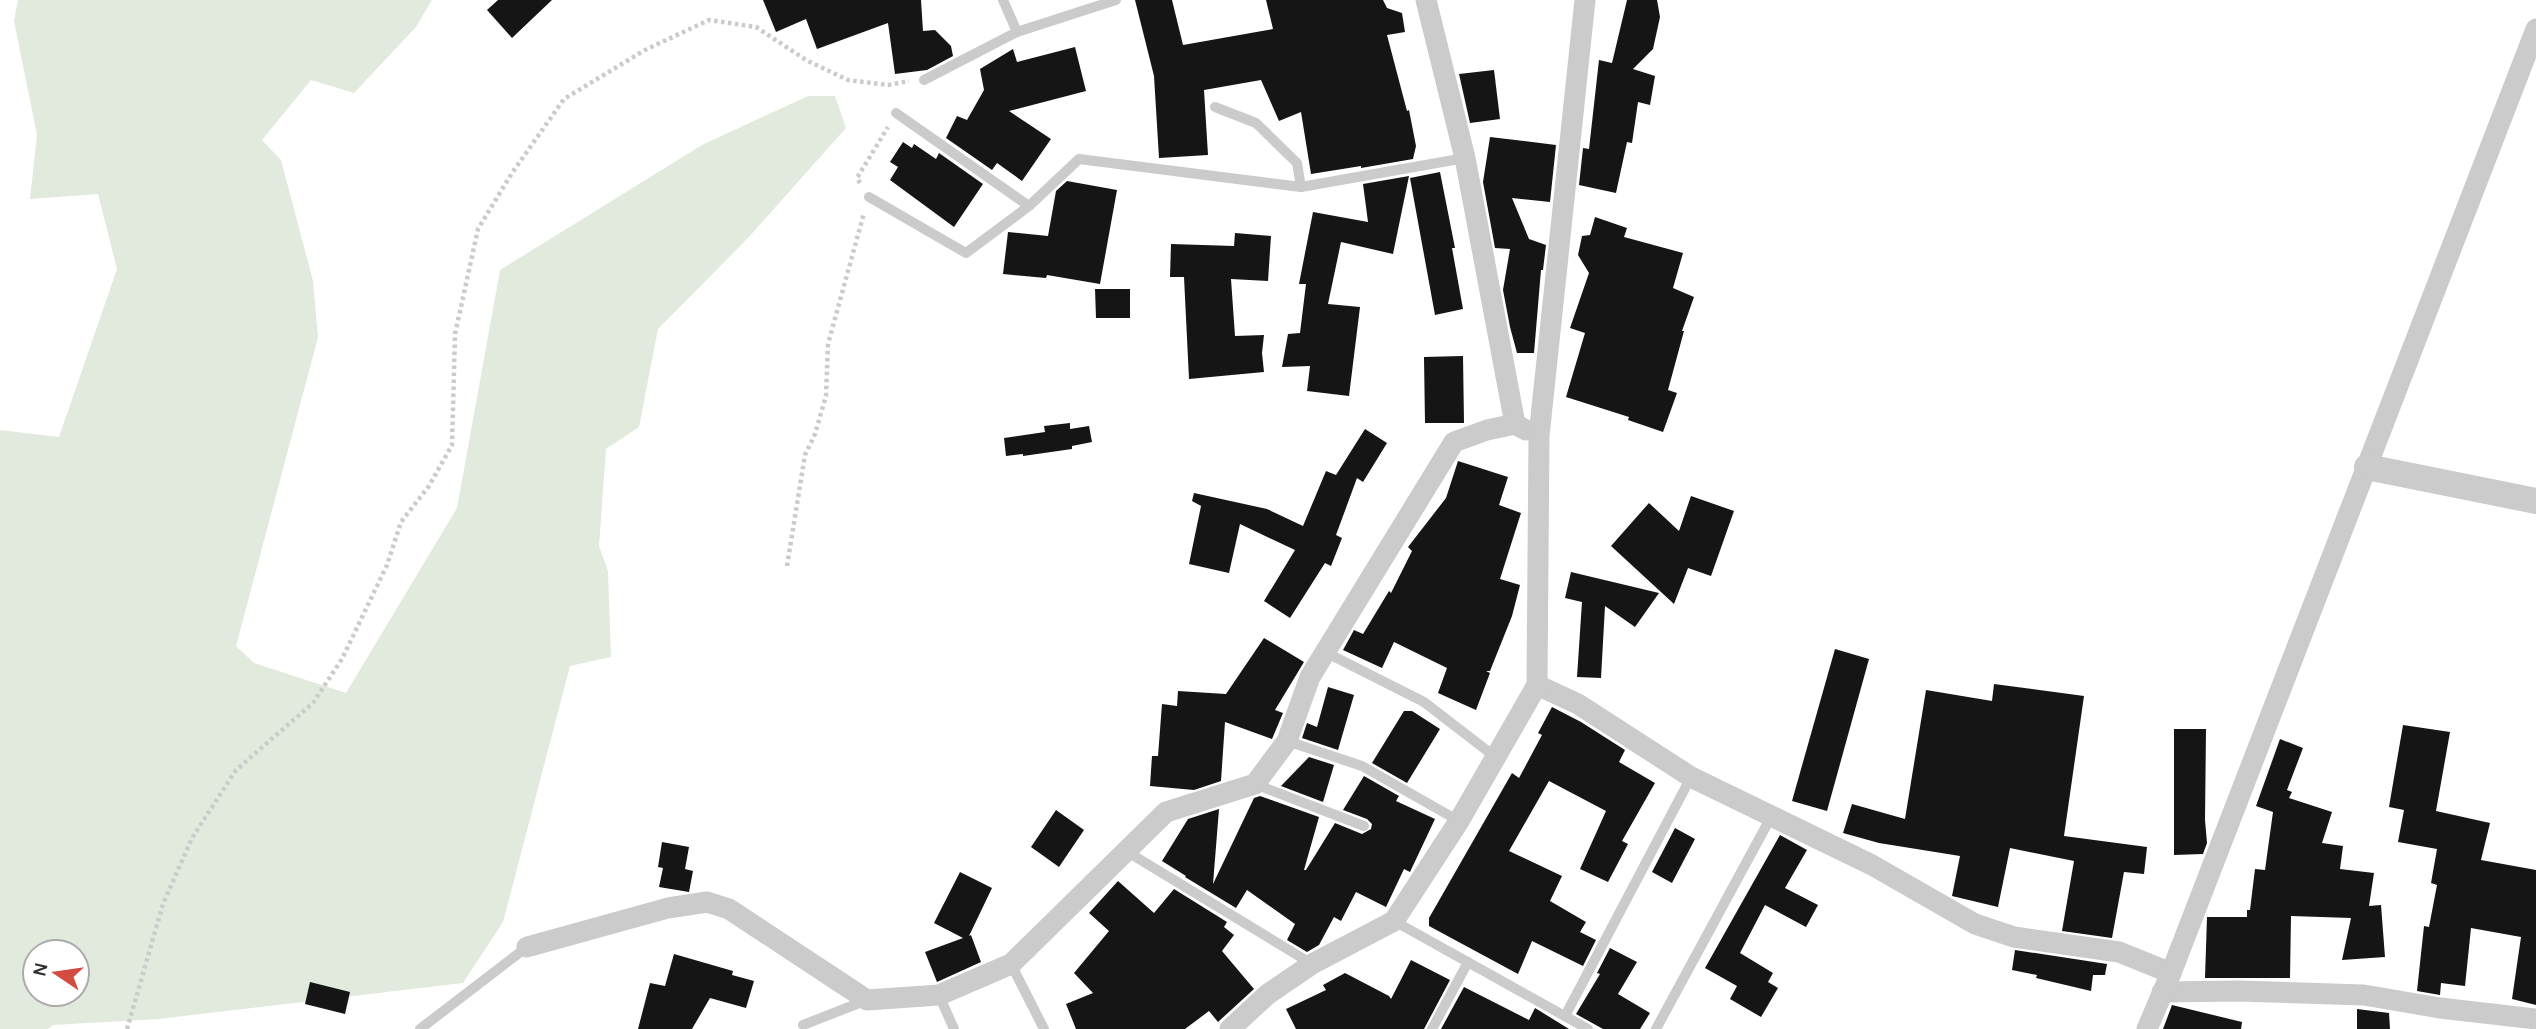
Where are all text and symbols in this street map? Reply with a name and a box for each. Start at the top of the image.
north arrow [21,938,91,1008]
text: N [28,960,53,979]

